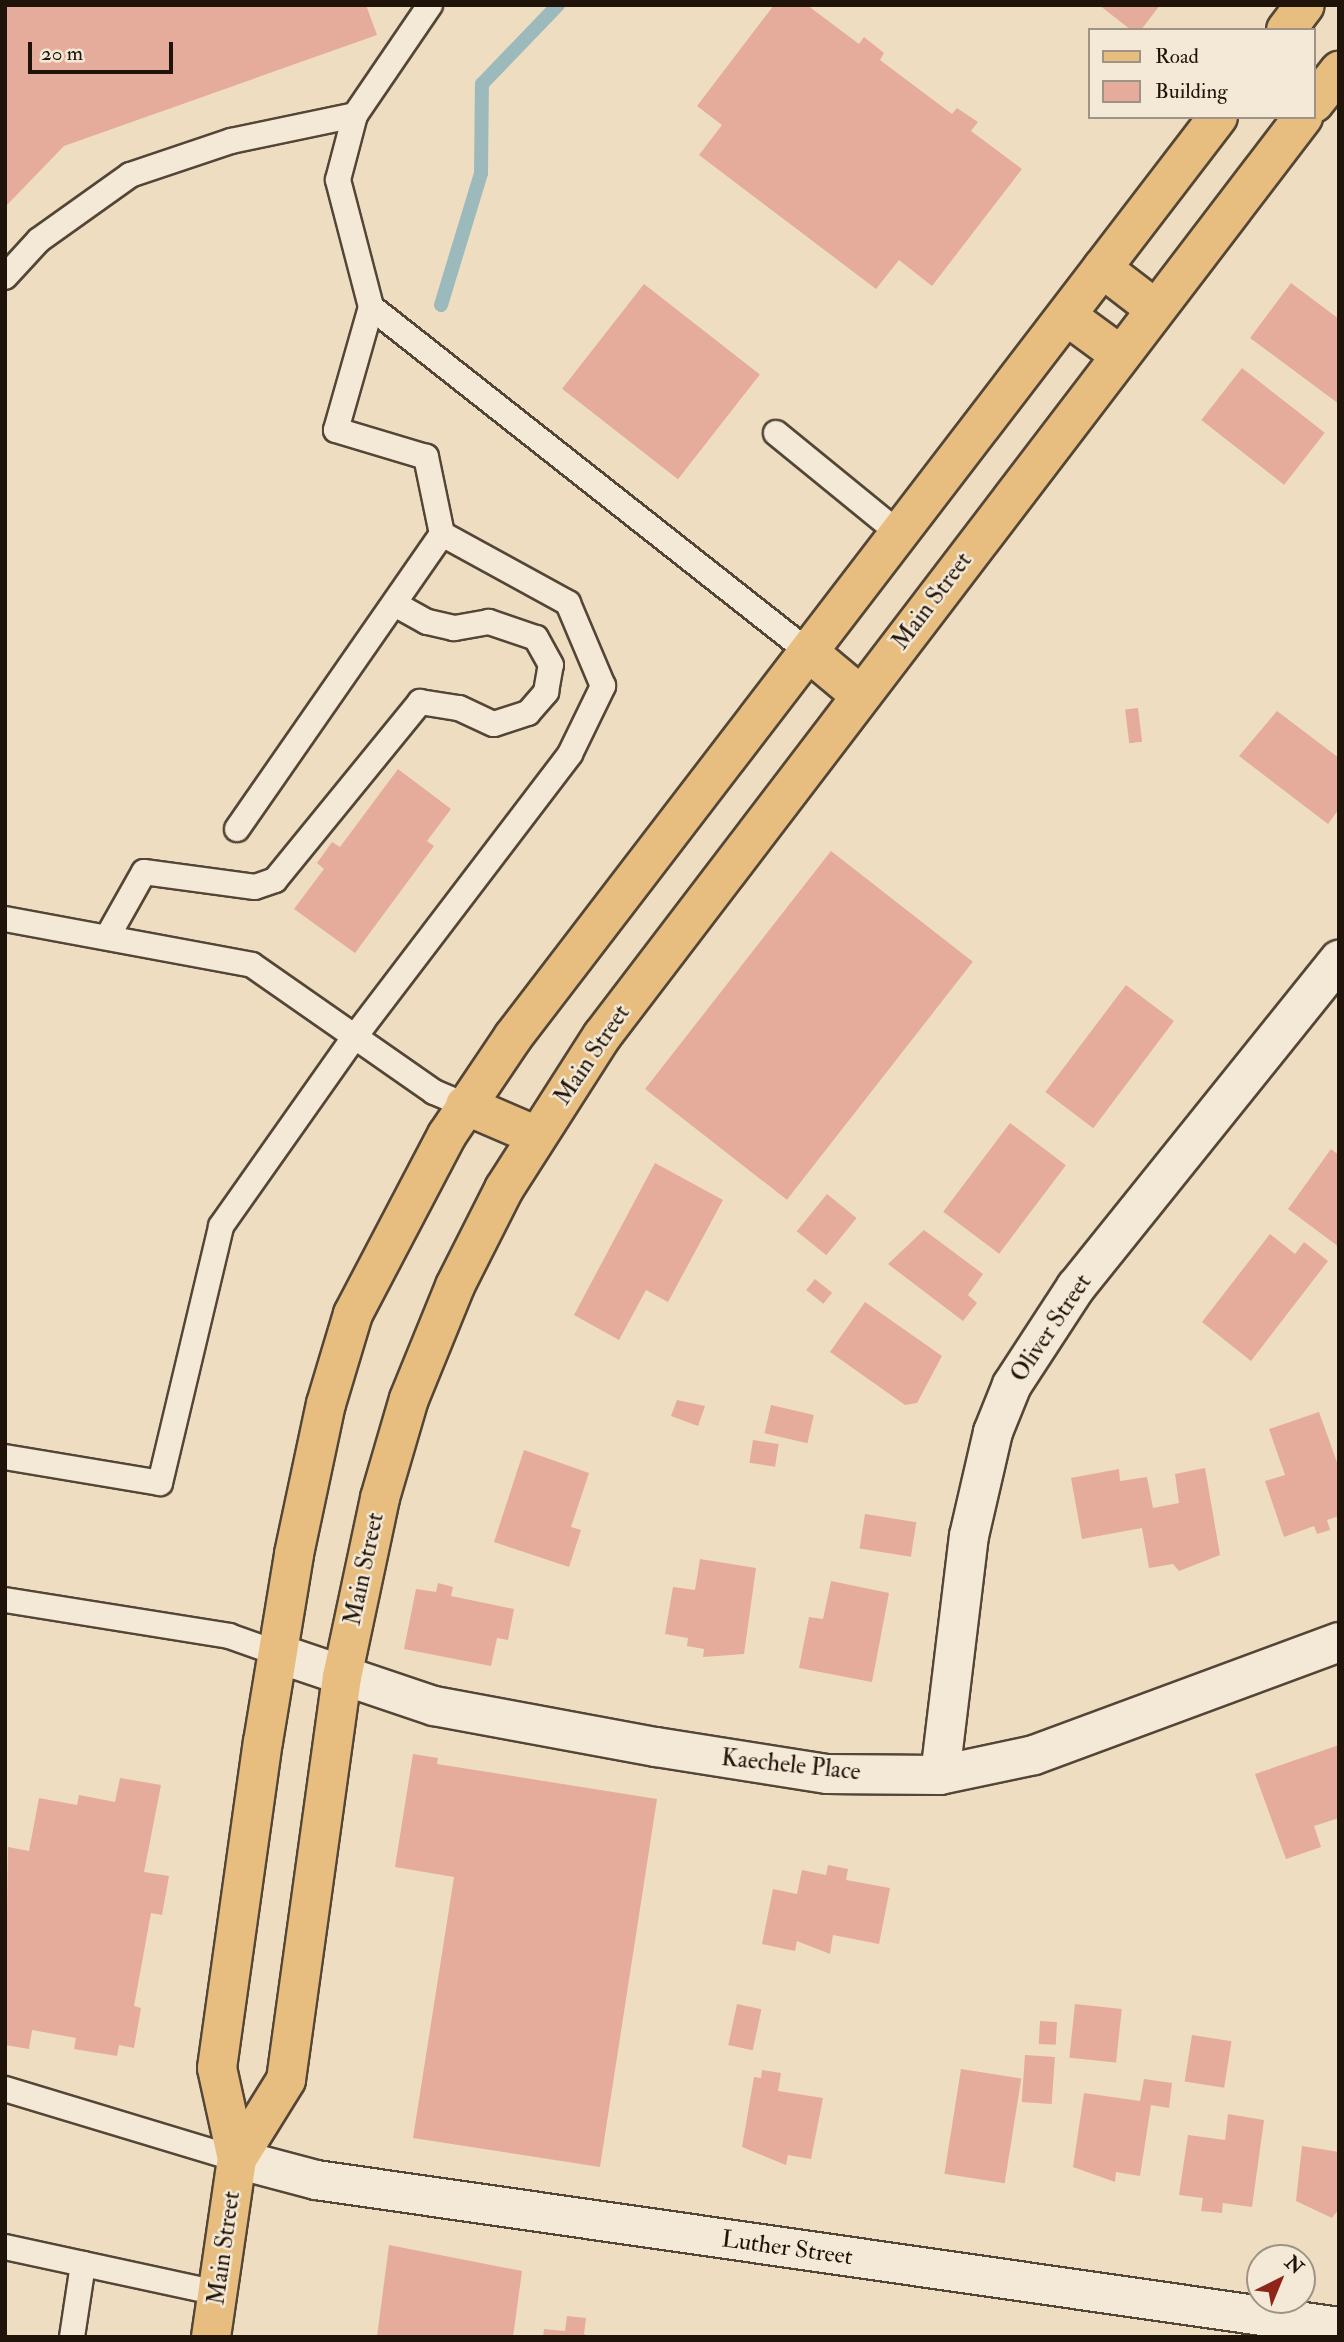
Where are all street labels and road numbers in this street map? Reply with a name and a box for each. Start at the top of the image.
street label: Main Street [886,547,978,655]
street label: Main Street [548,999,636,1111]
street label: Oliver Street [1004,1269,1098,1387]
street label: Main Street [338,1510,390,1628]
street label: Kaechele Place [720,1743,862,1787]
street label: Main Street [202,2189,246,2307]
street label: Luther Street [720,2225,854,2271]

